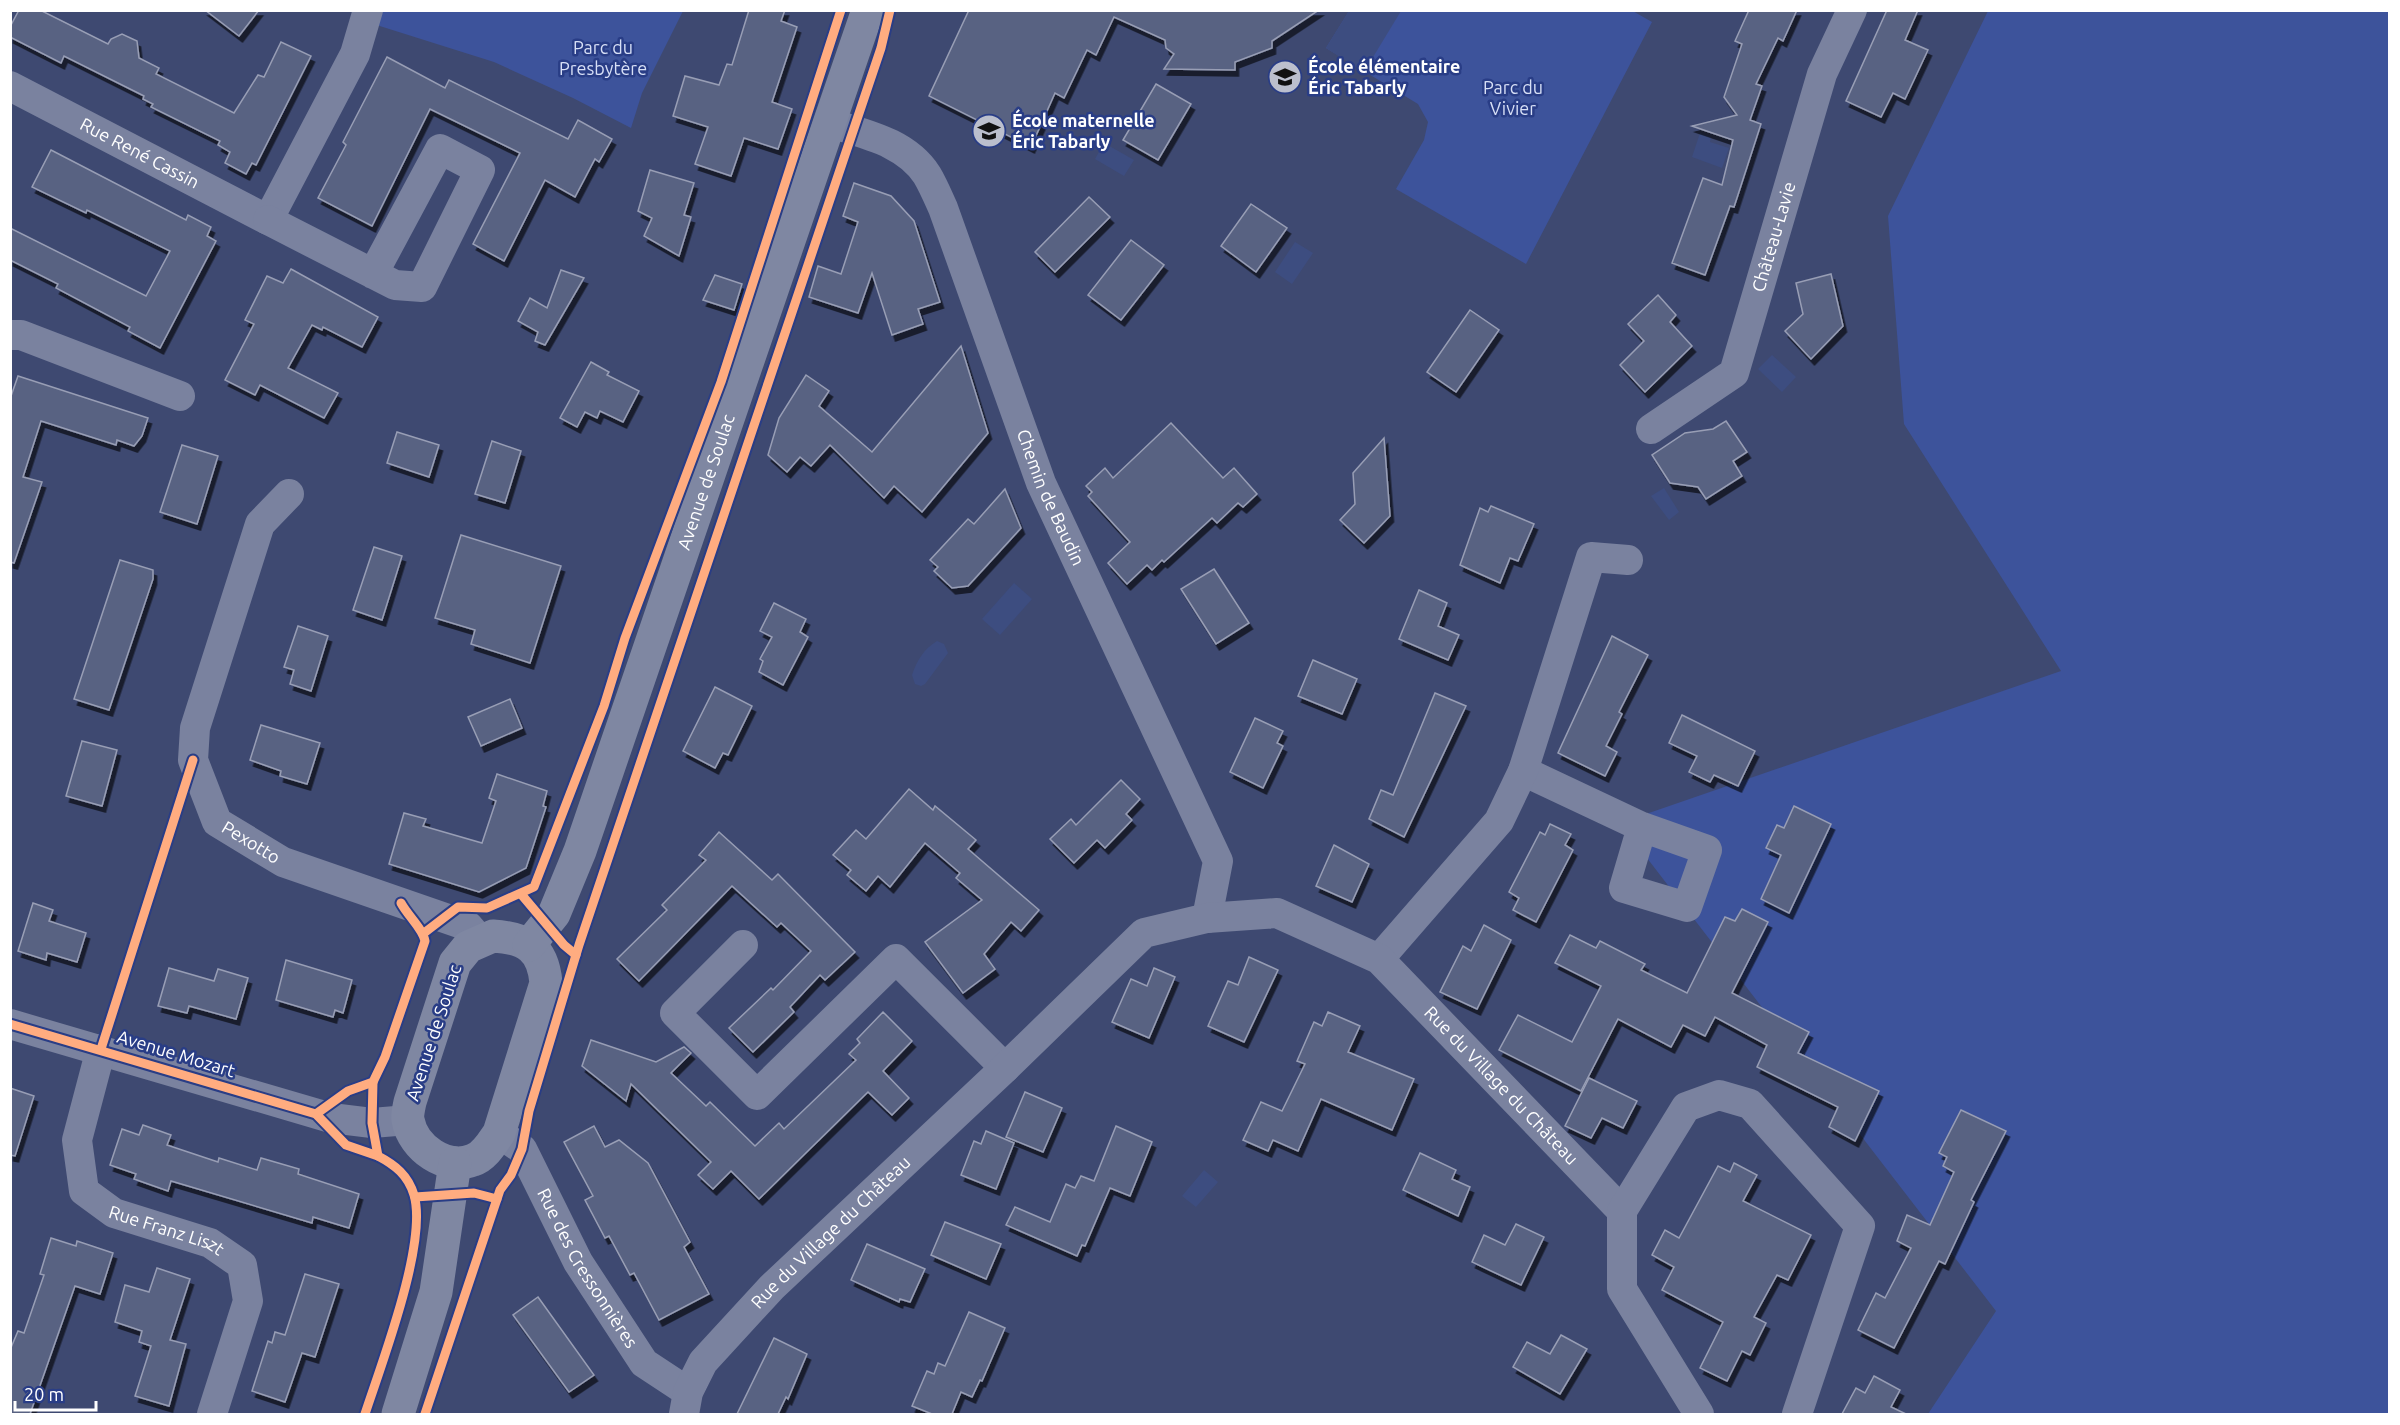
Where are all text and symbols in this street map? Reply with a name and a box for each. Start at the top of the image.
park label: Parc du Presbytère [559,37,647,78]
place label: École élémentaire Éric Tabarly [1308,55,1460,97]
school or university icon: École élémentaire Éric Tabarly [1267,59,1303,95]
park label: Parc du Vivier [1483,77,1543,118]
place label: École maternelle Éric Tabarly [1012,109,1155,151]
street label: Rue René Cassin [77,113,203,192]
school or university icon: École maternelle Éric Tabarly [971,113,1007,149]
street label: Château-Lavie [1747,179,1799,294]
street label: Avenue de Soulac [673,411,738,552]
street label: Chemin de Baudin [1014,426,1089,568]
street label: Pexotto [219,816,284,867]
street label: Avenue de Soulac [402,962,464,1103]
street label: Rue du Village du Château [1421,1002,1583,1168]
street label: Avenue Mozart [115,1026,238,1080]
street label: Rue du Village du Château [746,1151,914,1312]
street label: Rue des Cressonnières [534,1185,642,1351]
street label: Rue Franz Liszt [107,1201,228,1259]
scale bar [15,1374,96,1412]
text: 20 m [24,1384,64,1404]

